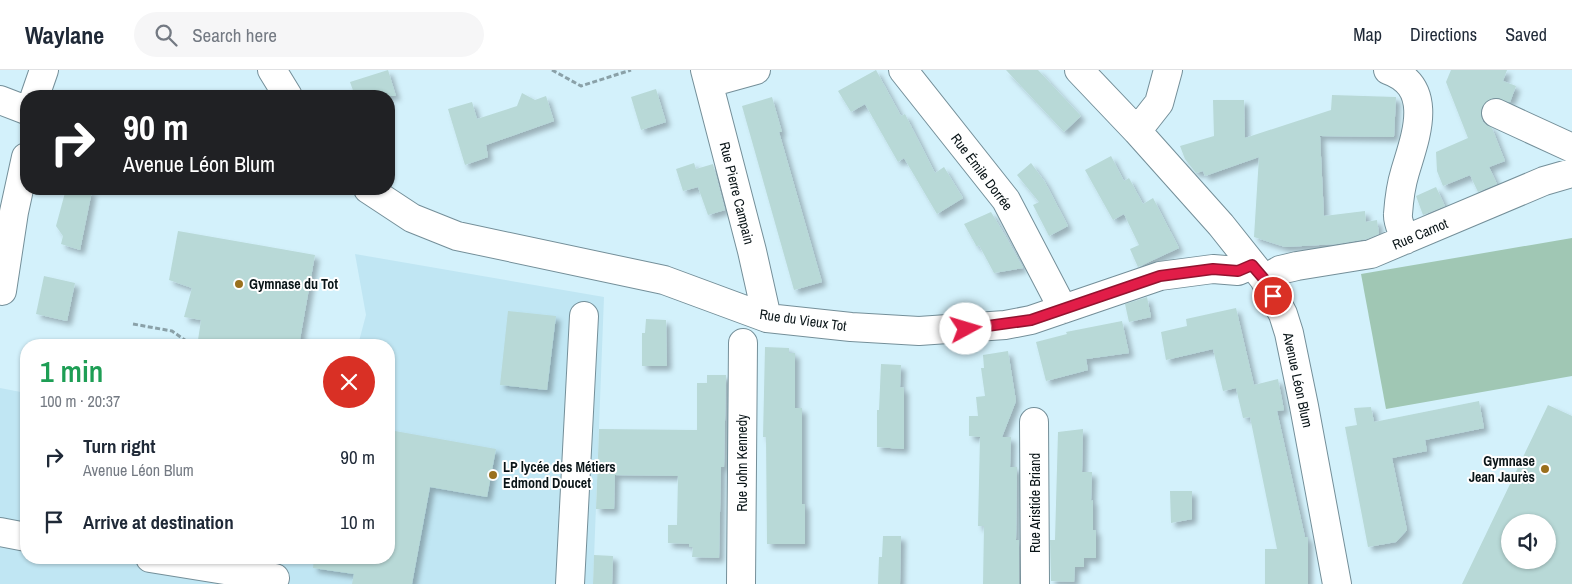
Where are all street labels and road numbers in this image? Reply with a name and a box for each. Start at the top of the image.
street label: Rue Émile Dorrée [947,130,1017,214]
street label: Rue Pierre Campain [716,140,758,246]
street label: Rue Carnot [1389,214,1451,254]
street label: Rue du Vieux Tot [758,305,848,335]
street label: Avenue Léon Blum [1279,330,1317,429]
street label: Rue John Kennedy [733,414,751,512]
street label: Rue Aristide Briand [1026,453,1044,553]

